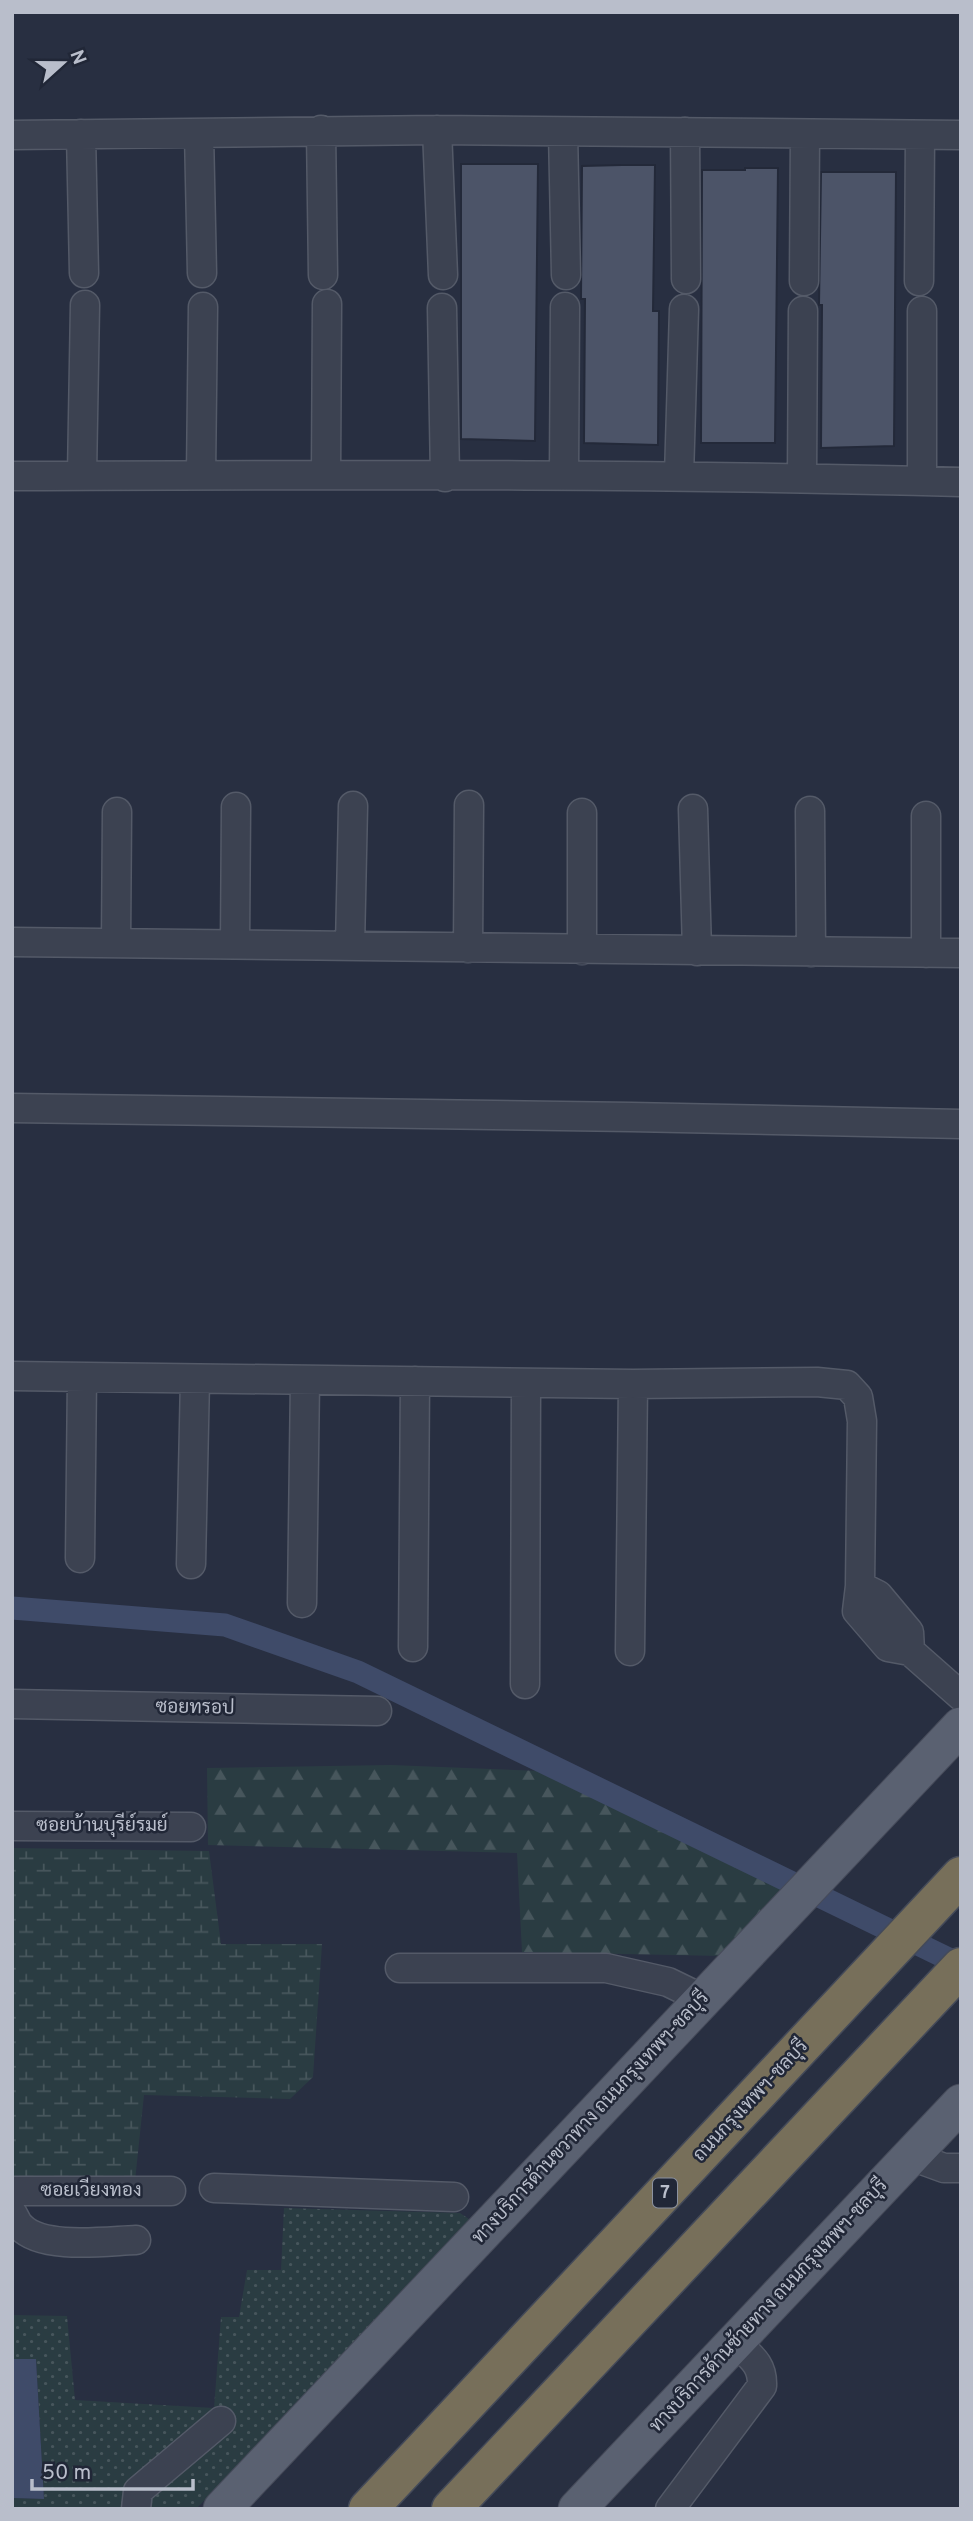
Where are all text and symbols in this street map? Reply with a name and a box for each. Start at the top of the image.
north arrow [28,28,98,98]
text: N [63,47,91,68]
street label: ซอยทรอป [155,1695,235,1721]
street label: ซอยบ้านบุรีย์รมย์ [36,1812,168,1838]
street label: ทางบริการด้านขวาทาง ถนนกรุงเทพฯ-ชลบุรี [466,1985,715,2249]
street label: ถนนกรุงเทพฯ-ชลบุรี [687,2034,814,2167]
street label: ทางบริการด้านซ้ายทาง ถนนกรุงเทพฯ-ชลบุรี [643,2173,893,2438]
street label: ซอยเวียงทอง [40,2177,142,2203]
road number: 7 [653,2178,677,2208]
scale bar [32,2448,192,2492]
text: 50 m [42,2460,91,2487]

